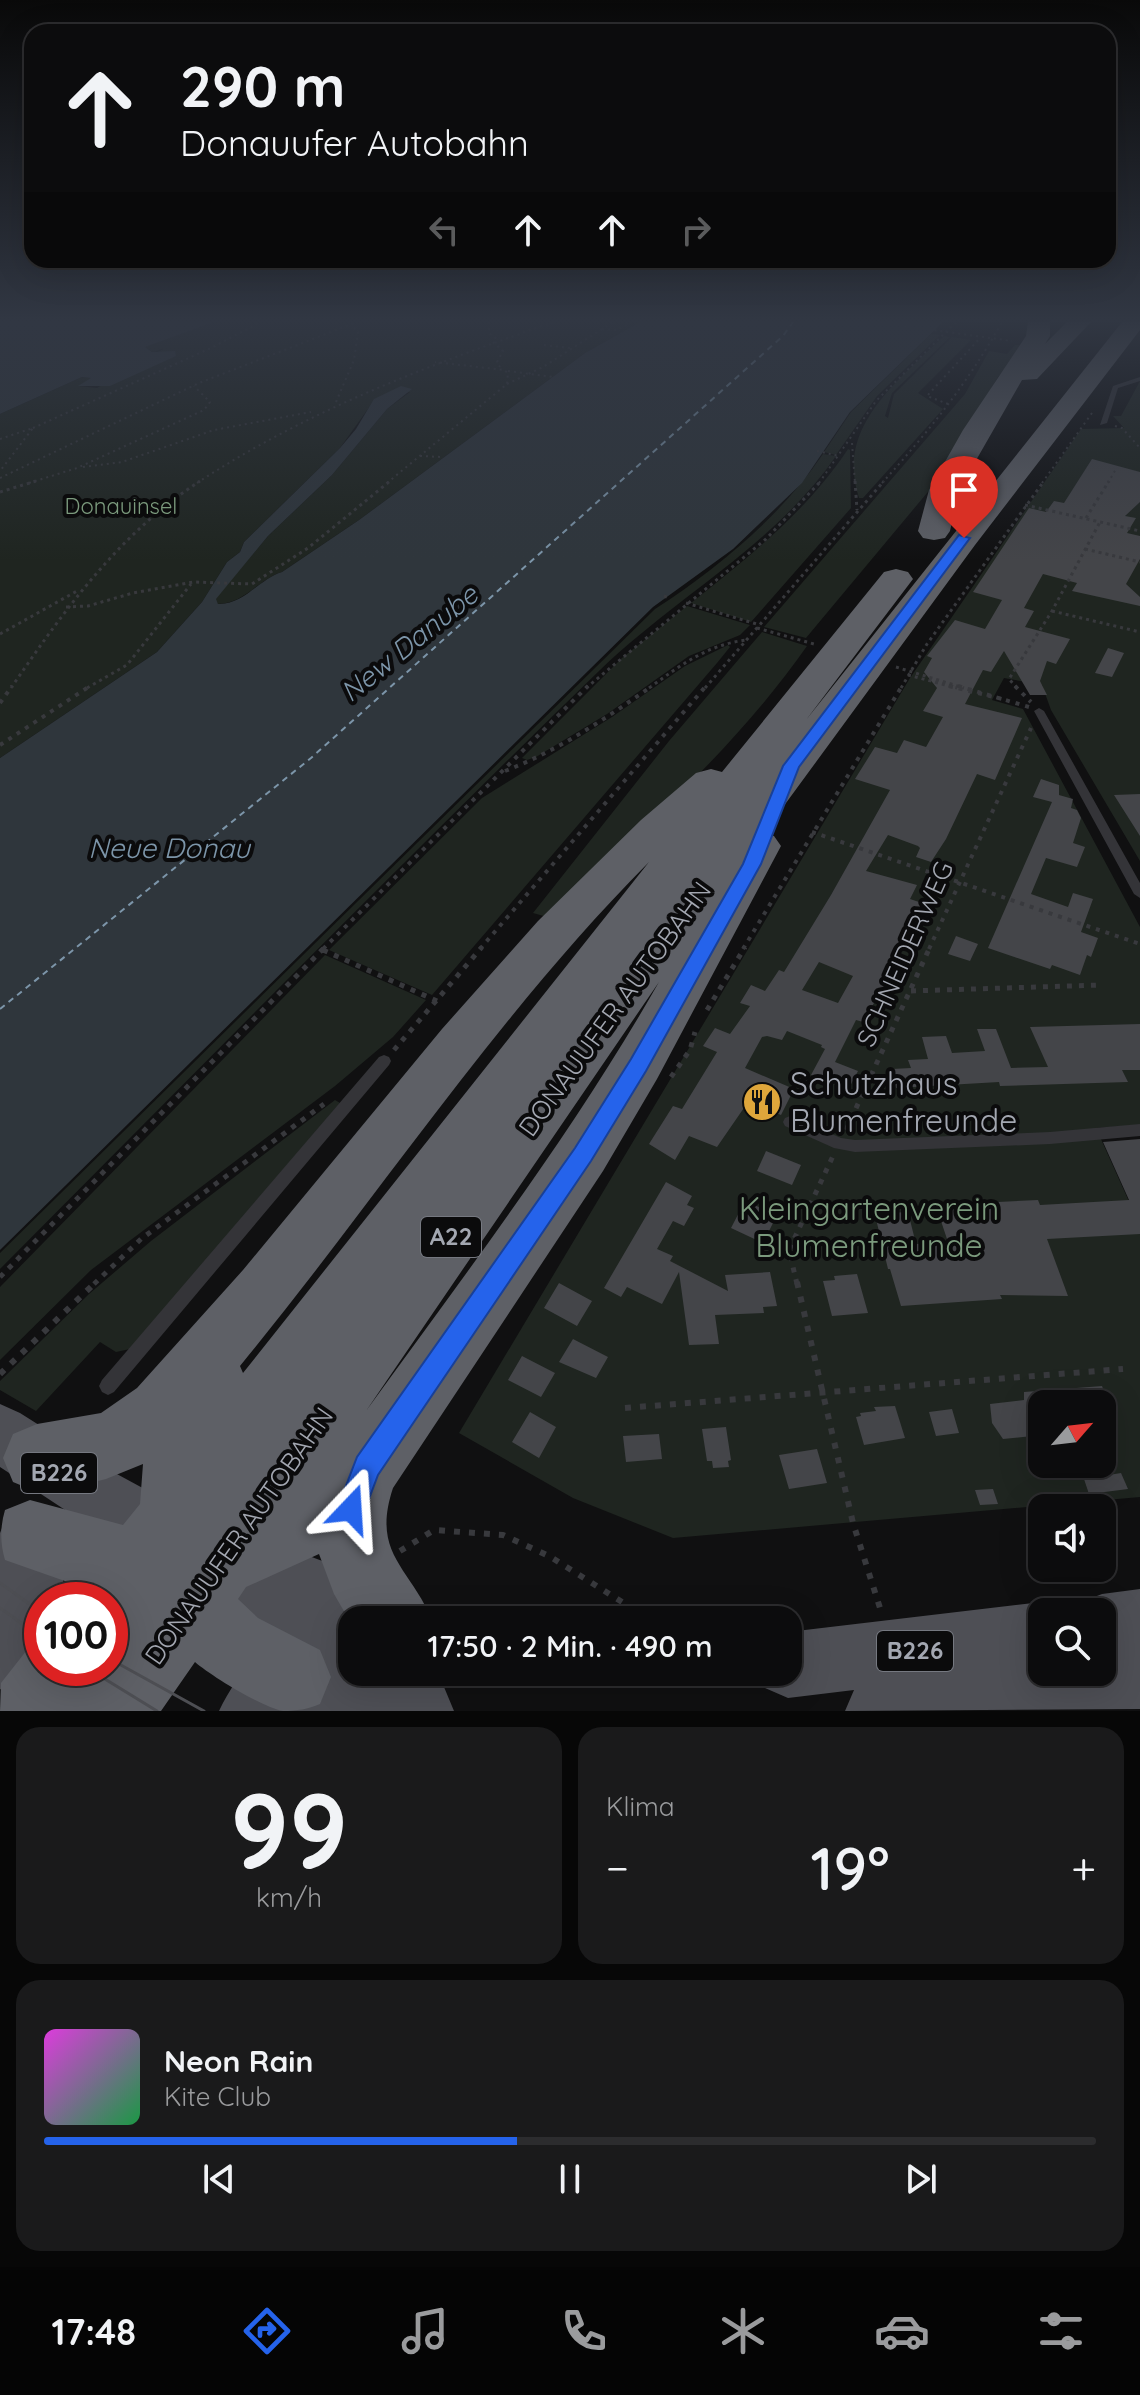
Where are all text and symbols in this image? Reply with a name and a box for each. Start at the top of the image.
text: 290 m [180,51,345,121]
icon: ahead [48,56,152,160]
text: Donauufer Autobahn [180,120,529,165]
icon: left [422,208,466,252]
icon: ahead [506,208,550,252]
icon: ahead [590,208,634,252]
icon: right [674,208,718,252]
pin [930,456,998,538]
icon: arrive [942,468,986,512]
park label: Donauinsel [65,492,177,520]
water label: New Danube [333,576,485,709]
water label: Neue Donau [88,830,252,865]
street label: SCHNEIDERWEG [849,856,960,1052]
street label: DONAUUFER AUTOBAHN [511,875,718,1143]
place label: Schutzhaus Blumenfreunde [790,1063,1017,1140]
restaurant icon: Schutzhaus Blumenfreunde [741,1081,783,1123]
park label: Kleingartenverein Blumenfreunde [739,1188,999,1265]
road number: A22 [421,1217,481,1257]
north arrow [1028,1390,1116,1478]
map controls [1028,1390,1116,1686]
street label: DONAUUFER AUTOBAHN [137,1401,340,1671]
road number: B226 [21,1453,97,1493]
position arrow [309,1467,393,1551]
button: sound [1028,1494,1116,1582]
speed limit sign: 100 [24,1582,128,1686]
button: search [1028,1598,1116,1686]
text: 17:50 · 2 Min. · 490 m [427,1627,713,1665]
road number: B226 [877,1631,953,1671]
text: 99 [230,1764,348,1894]
text: Klima [606,1790,675,1823]
text: 19° [810,1830,890,1905]
text: − [606,1840,629,1895]
text: + [1071,1840,1096,1895]
text: km/h [256,1881,322,1914]
text: Neon Rain [164,2042,313,2080]
text: Kite Club [164,2080,271,2113]
icon: previous [197,2157,241,2201]
icon: pause [548,2157,592,2201]
icon: next [899,2157,943,2201]
icon: directions [239,2303,295,2359]
icon: music [397,2303,453,2359]
icon: phone [556,2303,612,2359]
icon: climate [715,2303,771,2359]
icon: car [874,2303,930,2359]
icon: filters [1033,2303,1089,2359]
text: 17:48 [51,2309,136,2354]

